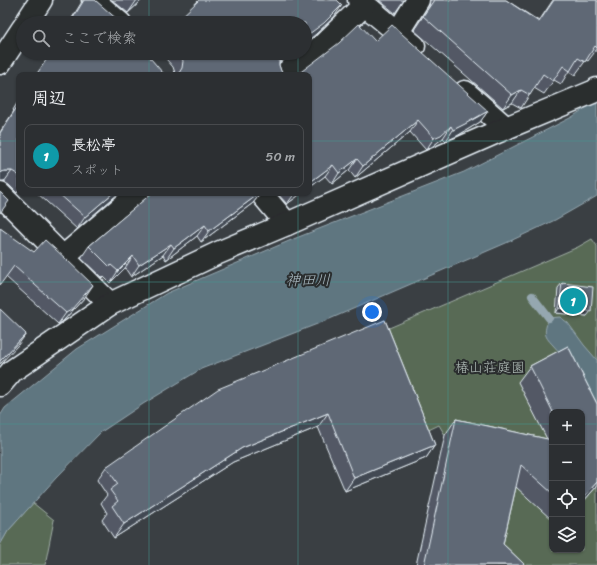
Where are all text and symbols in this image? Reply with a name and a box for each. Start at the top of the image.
search box [16,16,312,60]
text: ここで検索 [62,25,137,51]
icon: search [30,27,52,49]
text: 周辺 [32,83,66,113]
text: 長松亭 [71,132,116,158]
text: 1 [43,145,49,168]
text: 50 m [265,145,295,168]
text: スポット [71,158,123,181]
water label: 神田川 [285,267,331,293]
pin: 1 [560,286,586,316]
your location [362,302,382,322]
park label: 椿山荘庭園 [455,355,525,380]
map controls [549,409,585,553]
button: + [549,409,585,445]
button: − [549,445,585,481]
button: locate [549,481,585,517]
button: layers [549,517,585,553]

